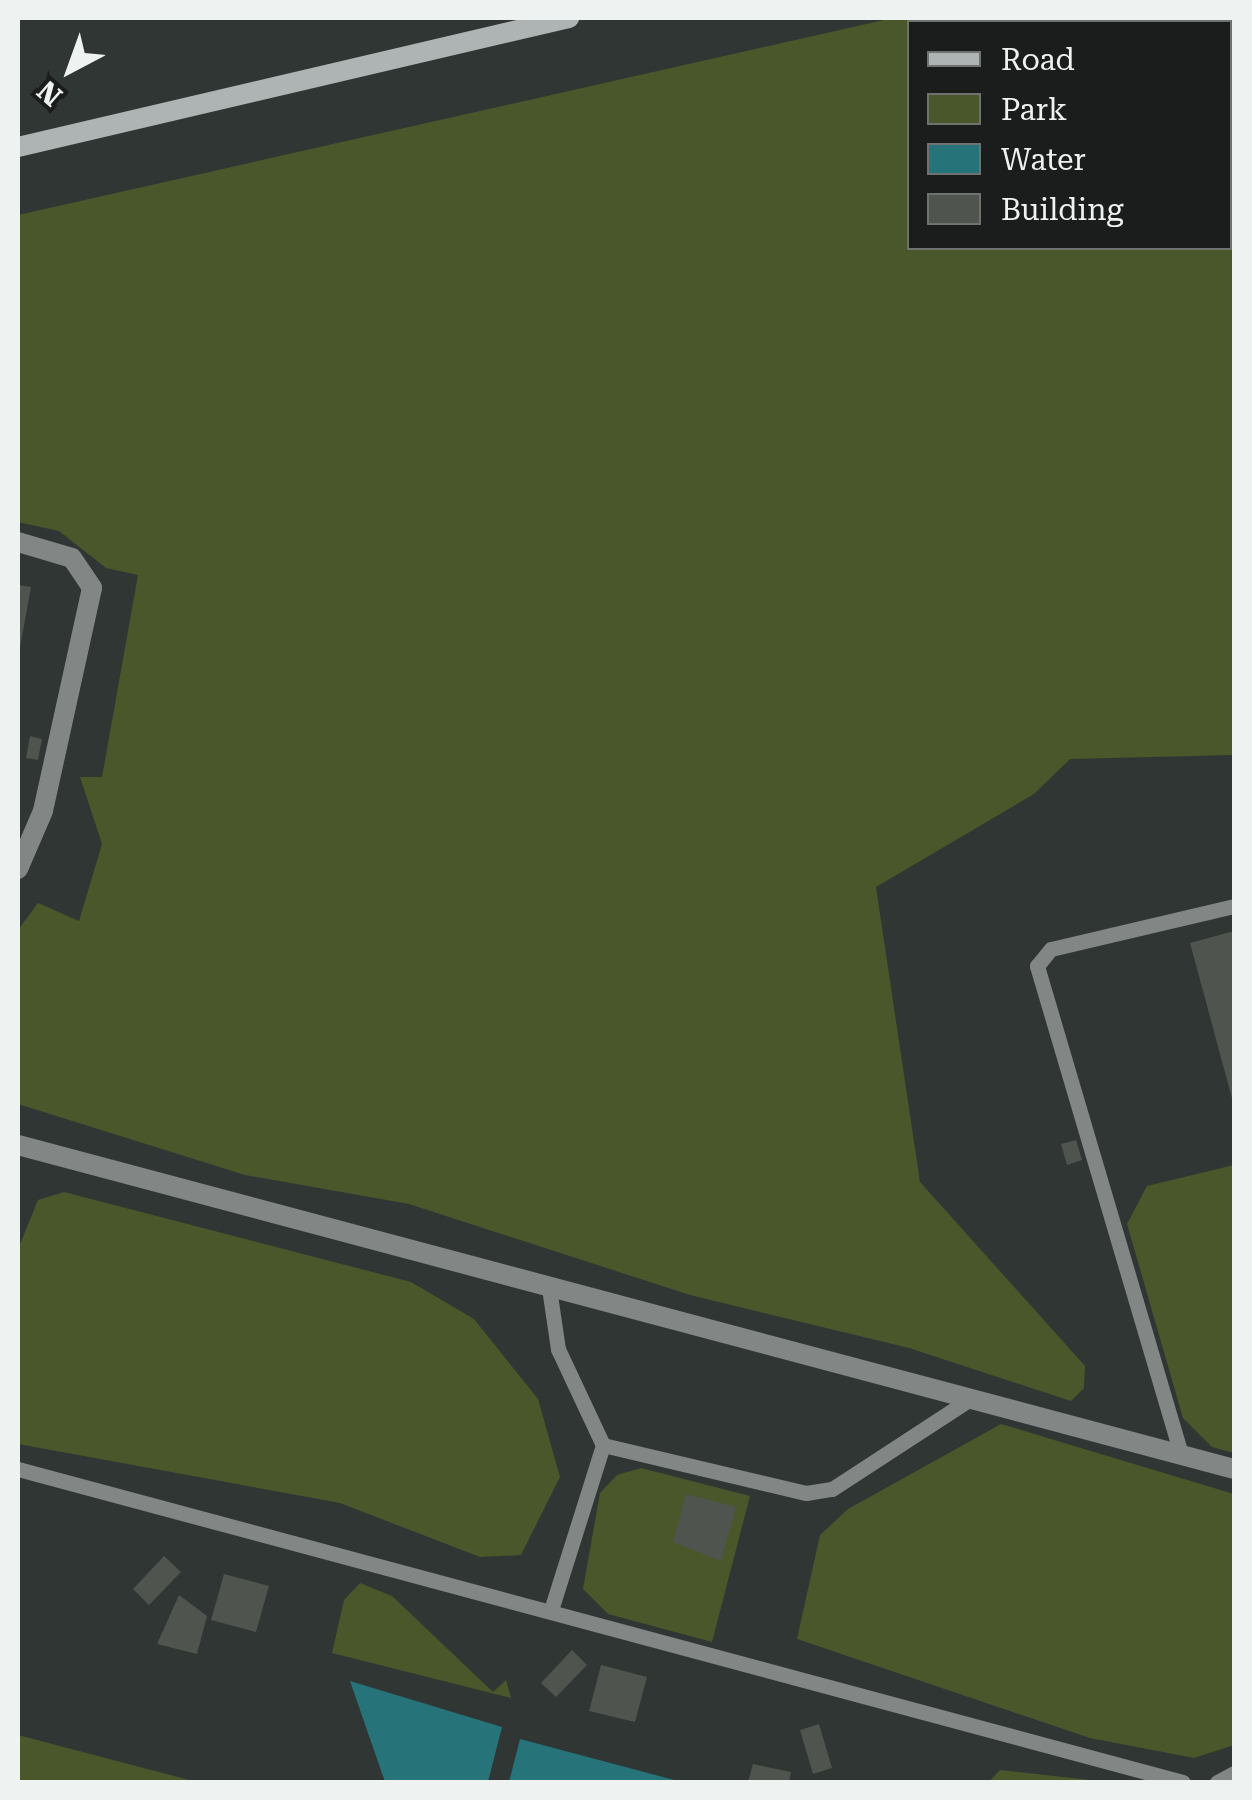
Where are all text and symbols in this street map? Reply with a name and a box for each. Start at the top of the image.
north arrow [20,20,120,120]
legend [907,20,1232,250]
text: Road [1001,42,1075,77]
text: N [31,73,69,113]
text: Park [1001,92,1067,127]
text: Water [1001,142,1086,177]
text: Building [1001,192,1124,227]

